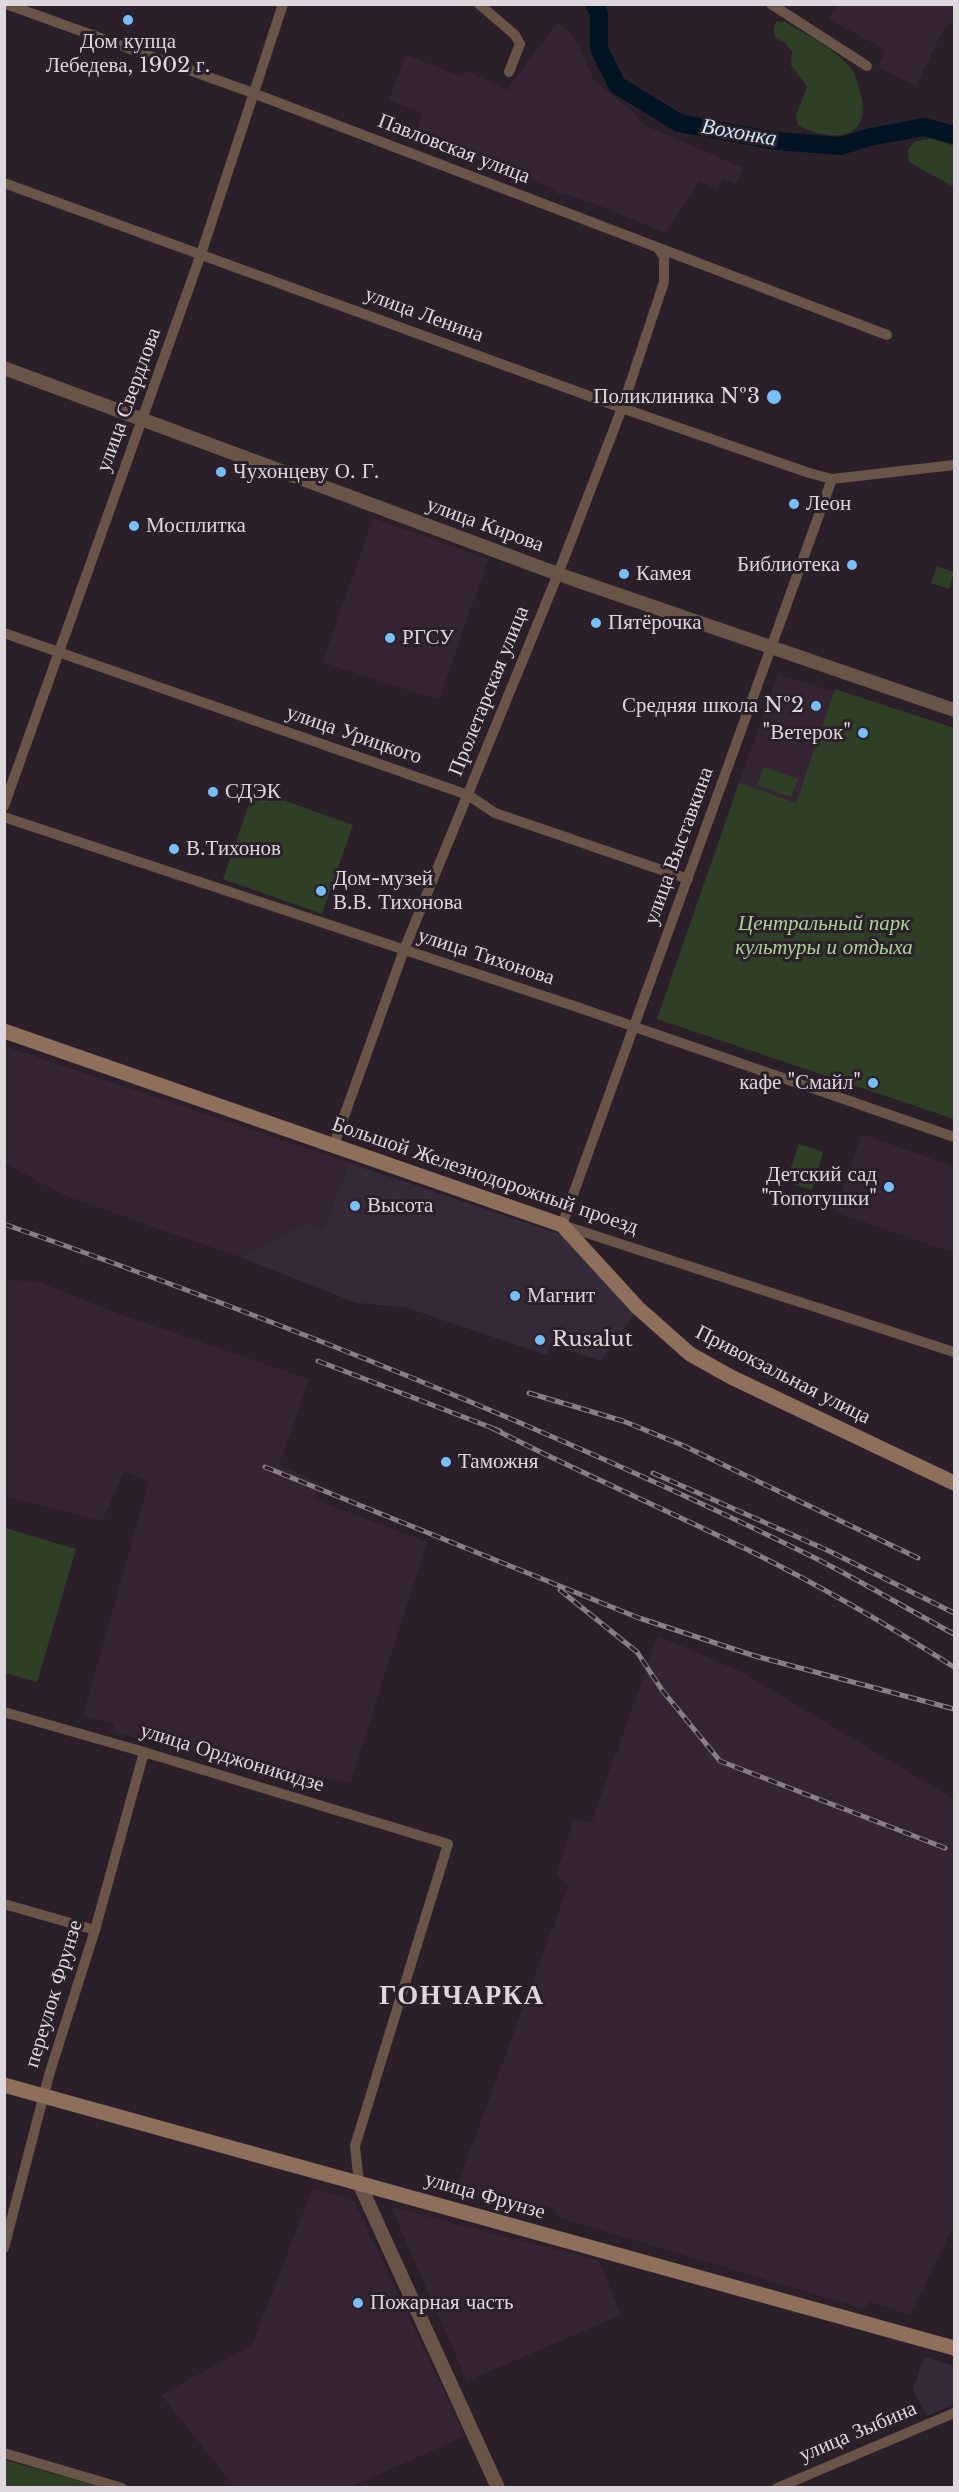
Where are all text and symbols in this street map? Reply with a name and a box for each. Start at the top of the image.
marker: Дом купца Лебедева, 1902 г. [121,13,135,27]
place label: Дом купца Лебедева, 1902 г. [46,29,210,79]
street label: Павловская улица [374,108,534,190]
water label: Вохонка [699,113,779,153]
street label: улица Ленина [361,282,487,348]
street label: улица Свердлова [91,324,167,476]
place label: Поликлиника №3 [593,384,760,410]
marker: Поликлиника №3 [765,388,783,406]
place label: Чухонцеву О. Г. [233,459,379,485]
marker: Чухонцеву О. Г. [214,465,228,479]
place label: Леон [806,491,851,517]
street label: улица Кирова [423,492,547,558]
marker: Леон [787,497,801,511]
place label: Мосплитка [146,513,246,539]
marker: Мосплитка [127,519,141,533]
place label: Библиотека [737,552,840,578]
marker: Библиотека [845,558,859,572]
place label: Камея [636,561,691,587]
marker: Камея [617,567,631,581]
street label: Пролетарская улица [443,602,535,780]
place label: Пятёрочка [608,610,702,636]
marker: Пятёрочка [589,616,603,630]
place label: РГСУ [402,625,454,651]
marker: РГСУ [383,631,397,645]
place label: Средняя школа №2 [622,693,804,719]
marker: Средняя школа №2 [809,699,823,713]
street label: улица Урицкого [283,700,425,770]
place label: "Ветерок" [763,720,851,746]
marker: "Ветерок" [856,726,870,740]
street label: улица Выставкина [639,764,719,928]
place label: СДЭК [225,779,281,805]
marker: СДЭК [206,785,220,799]
place label: В.Тихонов [186,836,281,862]
marker: В.Тихонов [167,842,181,856]
place label: Дом-музей В.В. Тихонова [333,866,463,916]
marker: Дом-музей В.В. Тихонова [314,884,328,898]
park label: Центральный парк культуры и отдыха [735,911,913,961]
street label: улица Тихонова [414,923,558,991]
place label: кафе "Смайл" [739,1070,861,1096]
marker: кафе "Смайл" [866,1076,880,1090]
street label: Большой Железнодорожный проезд [329,1112,641,1240]
place label: Детский сад "Топотушки" [761,1162,877,1212]
marker: Детский сад "Топотушки" [882,1180,896,1194]
place label: Высота [367,1193,433,1219]
marker: Высота [348,1199,362,1213]
place label: Магнит [527,1283,595,1309]
marker: Магнит [508,1289,522,1303]
street label: Привокзальная улица [691,1320,875,1430]
place label: Rusalut [552,1327,633,1353]
marker: Rusalut [533,1333,547,1347]
place label: Таможня [458,1449,538,1475]
marker: Таможня [439,1455,453,1469]
street label: улица Орджоникидзе [137,1718,327,1798]
street label: переулок Фрунзе [20,1917,88,2071]
district label: ГОНЧАРКА [379,1980,545,2012]
street label: улица Фрунзе [422,2167,548,2225]
place label: Пожарная часть [370,2290,514,2316]
marker: Пожарная часть [351,2296,365,2310]
street label: улица Зыбина [796,2396,920,2468]

